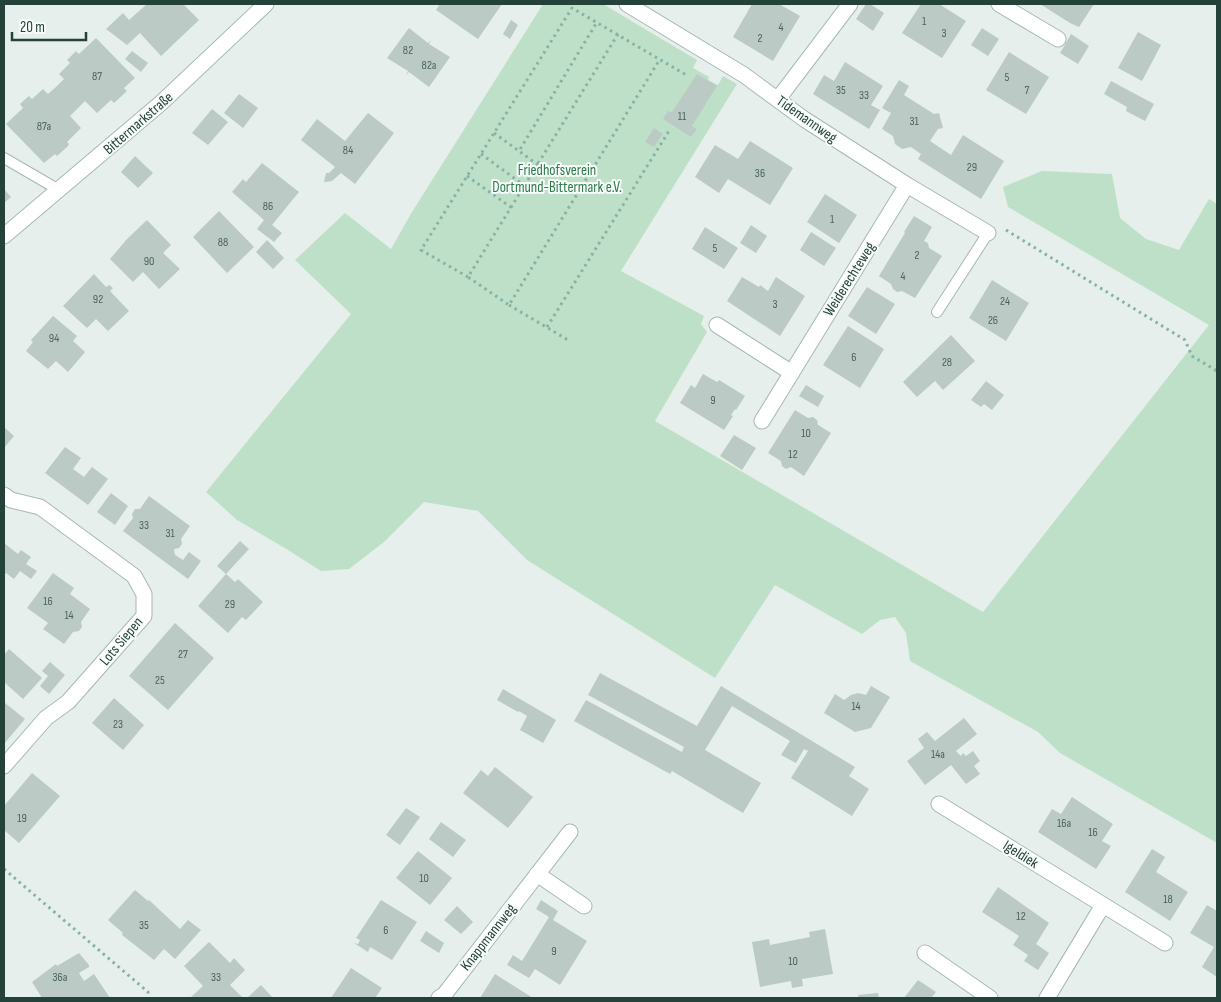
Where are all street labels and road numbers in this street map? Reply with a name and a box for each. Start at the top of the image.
street label: Bittermarkstraße [100,88,177,159]
street label: Tidemannweg [773,92,841,147]
street label: Weiderechteweg [819,239,880,320]
street label: Lots Siepen [96,613,147,670]
street label: Igeldiek [999,836,1042,873]
street label: Knappmannweg [456,900,520,975]

